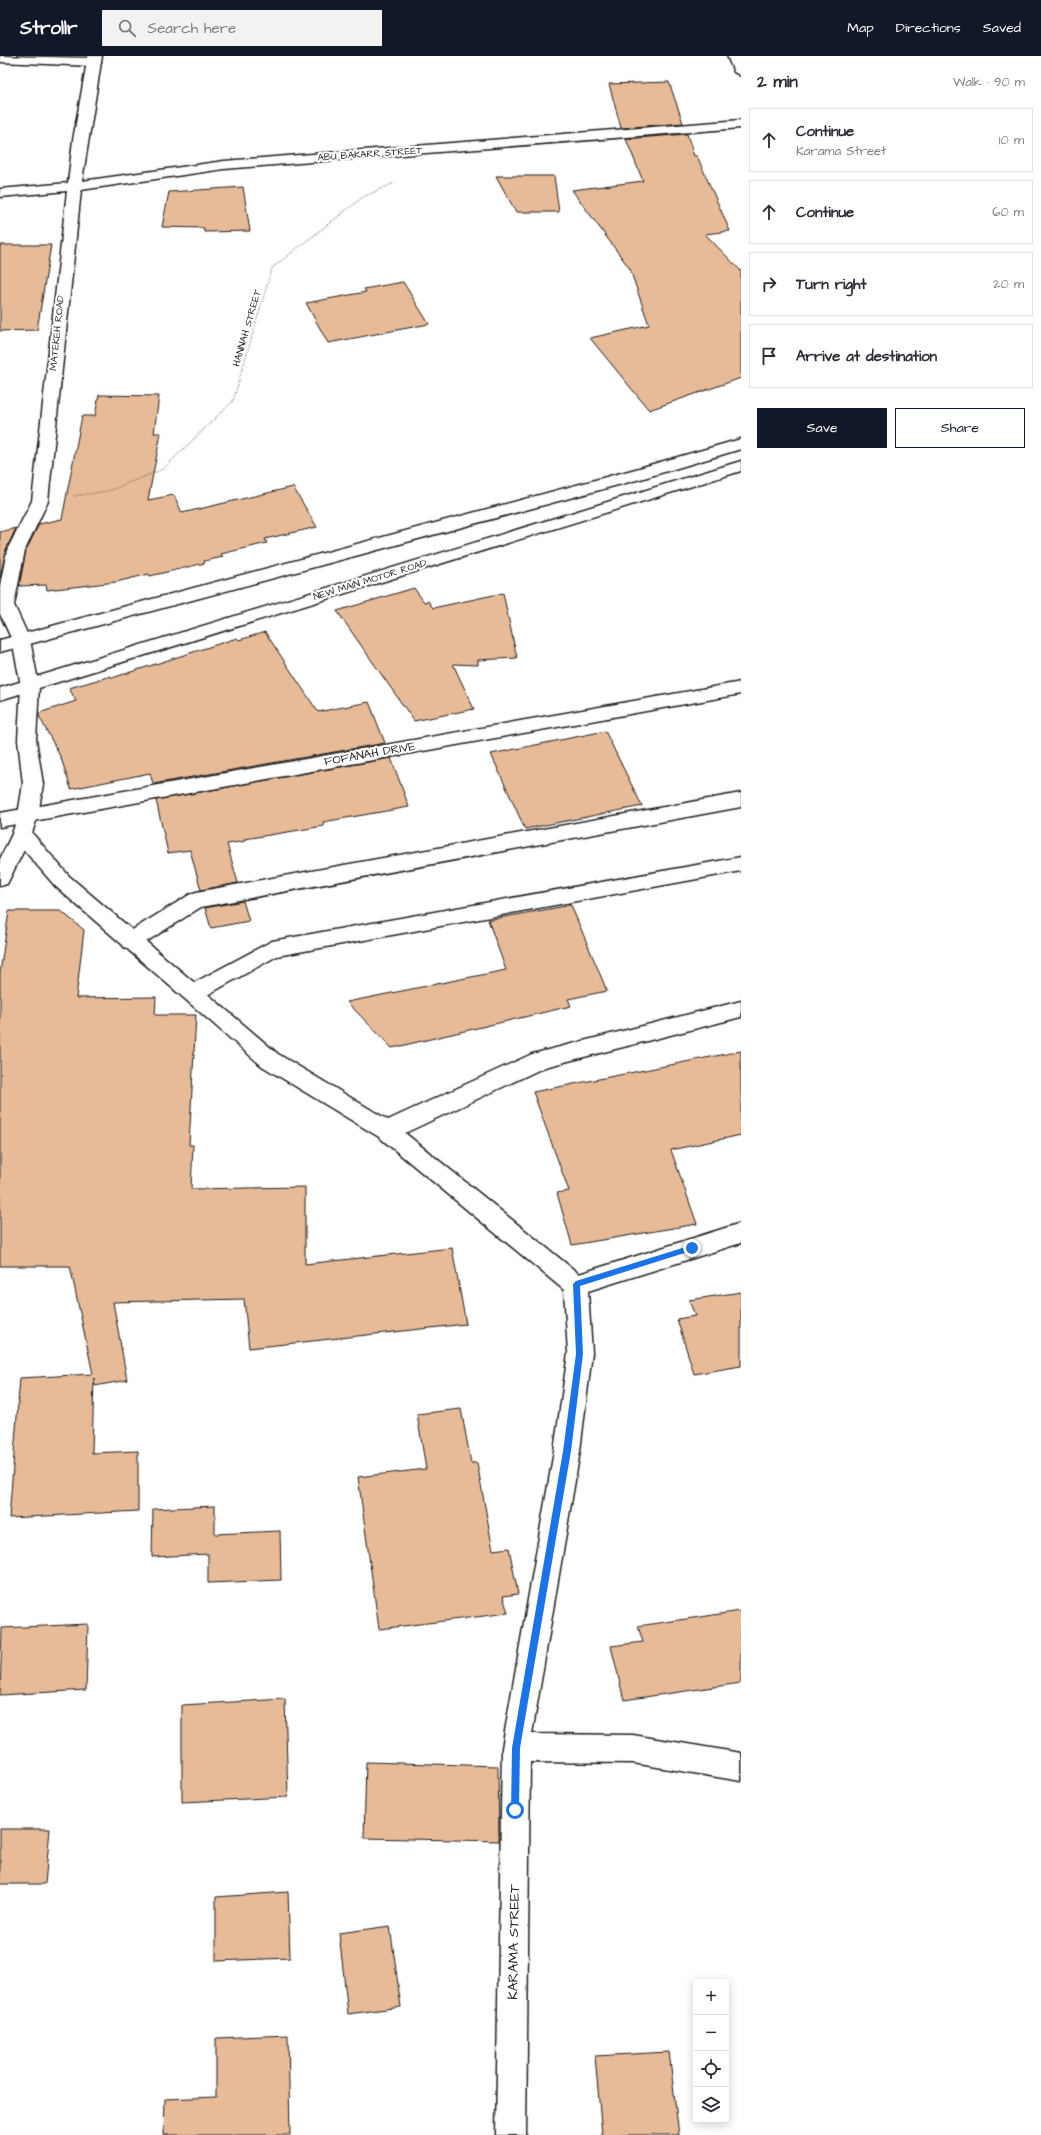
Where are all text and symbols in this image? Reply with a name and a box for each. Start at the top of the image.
search box [102,10,382,46]
text: Strollr [20,15,78,42]
icon: search [116,17,138,39]
text: Search here [148,18,236,39]
text: Map [847,18,874,38]
text: Directions [896,18,961,38]
text: Saved [983,18,1021,38]
text: 2 min [757,70,798,94]
text: Walk · 90 m [953,73,1025,91]
text: Continue [796,121,854,142]
icon: ahead [758,129,780,151]
text: 10 m [999,131,1024,149]
text: Karama Street [796,142,886,160]
street label: ABU BAKARR STREET [317,143,424,165]
icon: ahead [758,201,780,223]
text: Continue [796,202,854,223]
text: 60 m [992,203,1024,221]
icon: right [758,273,780,295]
text: Turn right [796,274,867,295]
text: 20 m [993,275,1024,293]
street label: HANNAH STREET [229,287,265,368]
street label: MATEKEH ROAD [46,294,68,371]
icon: arrive [758,345,780,367]
text: Arrive at destination [796,346,937,367]
button: Save [757,408,887,448]
button: Share [895,408,1025,448]
street label: NEW MAIN MOTOR ROAD [312,556,429,604]
street label: FOFANAH DRIVE [323,738,417,770]
route end [683,1239,701,1257]
route start [506,1801,524,1819]
street label: KARAMA STREET [503,1884,525,2000]
map controls [693,1979,729,2123]
button: + [693,1979,729,2015]
button: − [693,2015,729,2051]
button: locate [693,2051,729,2087]
button: layers [693,2087,729,2123]

